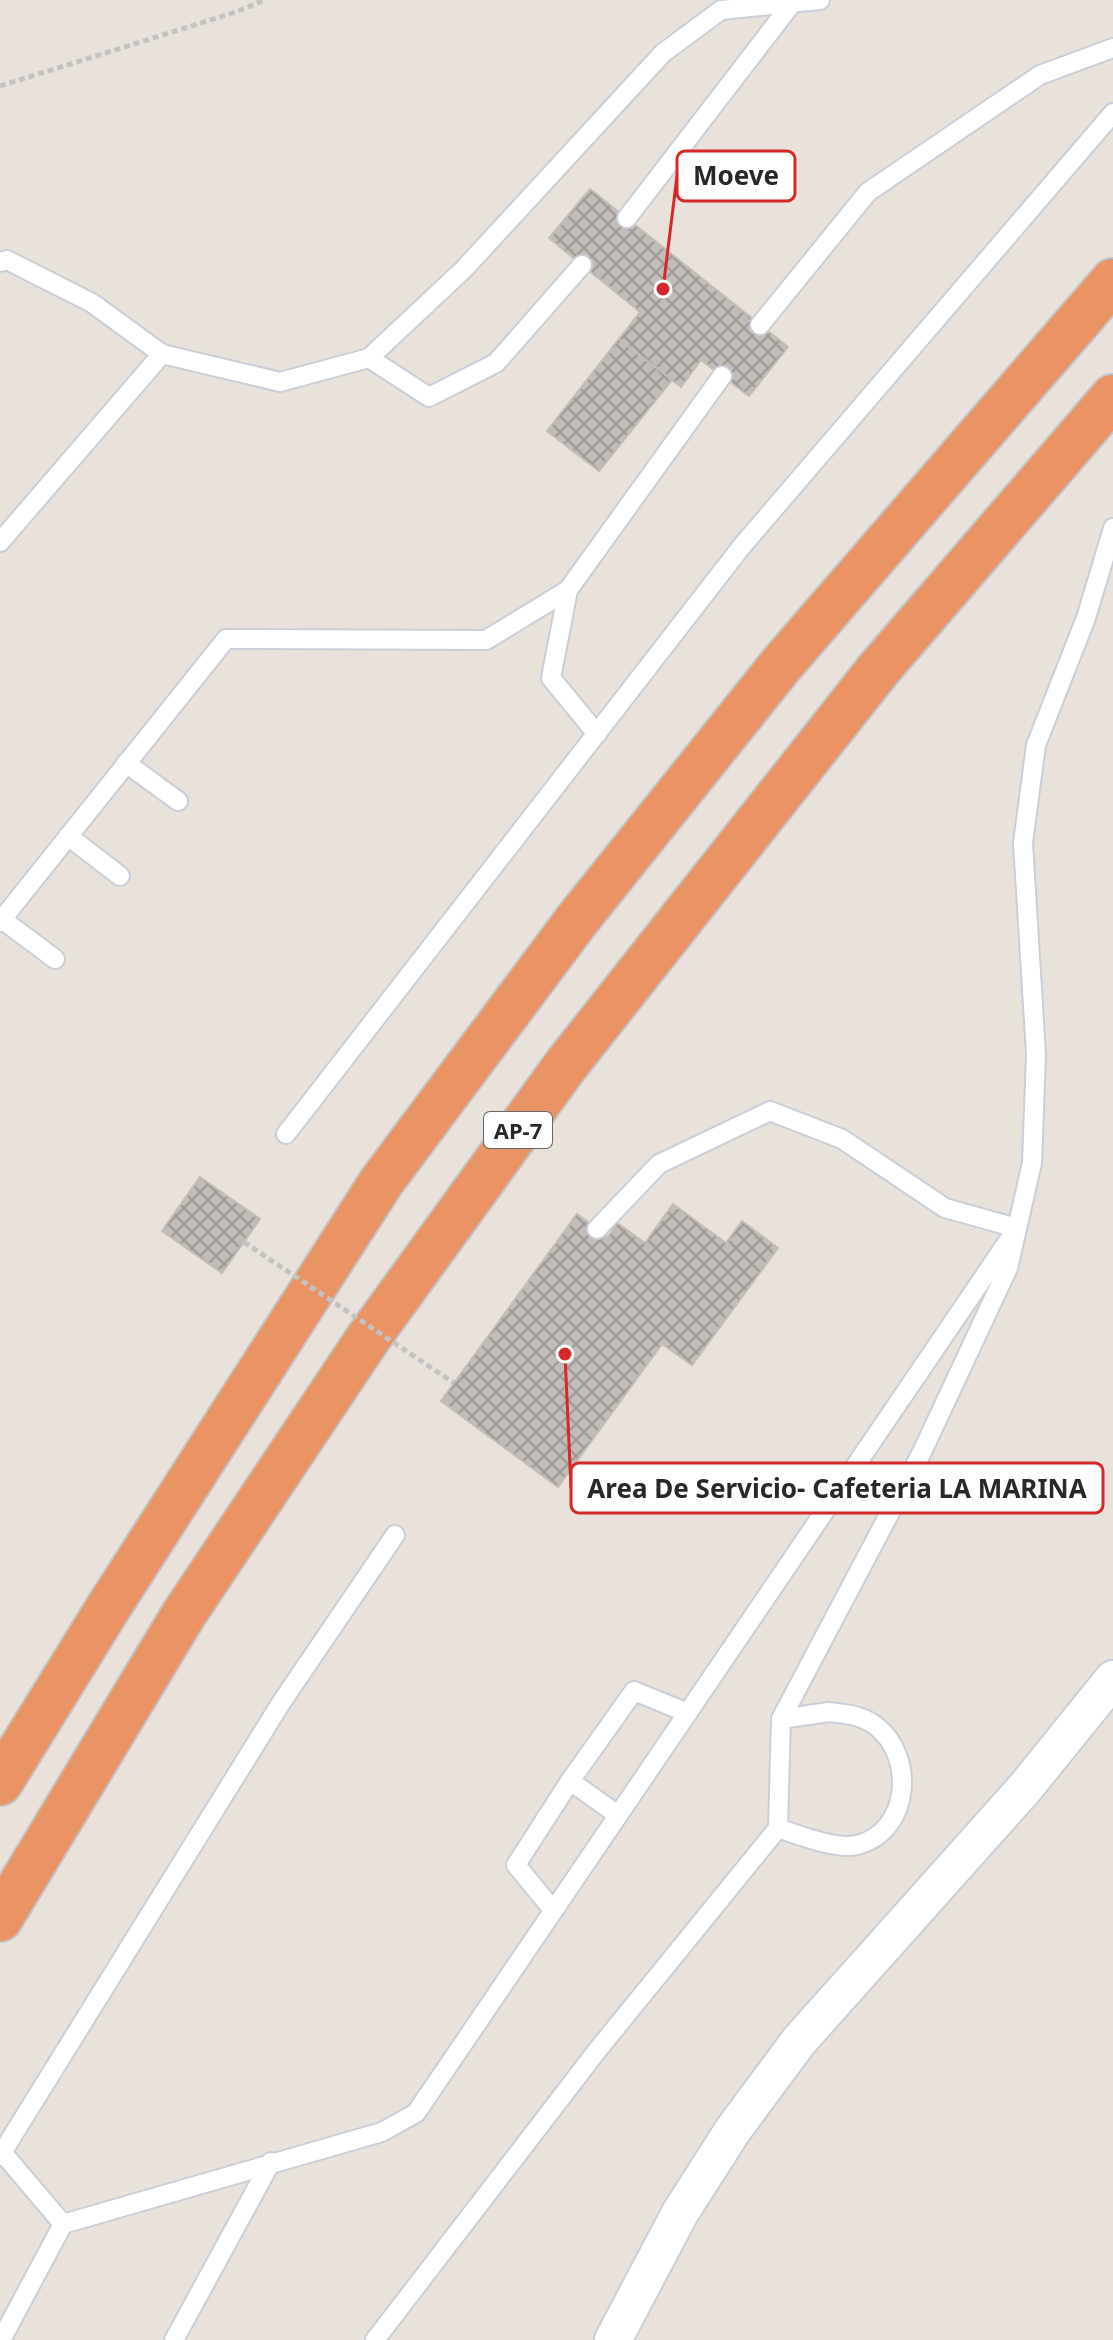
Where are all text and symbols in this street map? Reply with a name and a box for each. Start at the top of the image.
callout: Moeve [677,151,795,201]
text: Moeve [693,157,779,193]
road number: AP-7 [484,1112,552,1148]
callout: Area De Servicio- Cafeteria LA MARINA [571,1463,1103,1513]
text: Area De Servicio- Cafeteria LA MARINA [587,1470,1087,1506]

